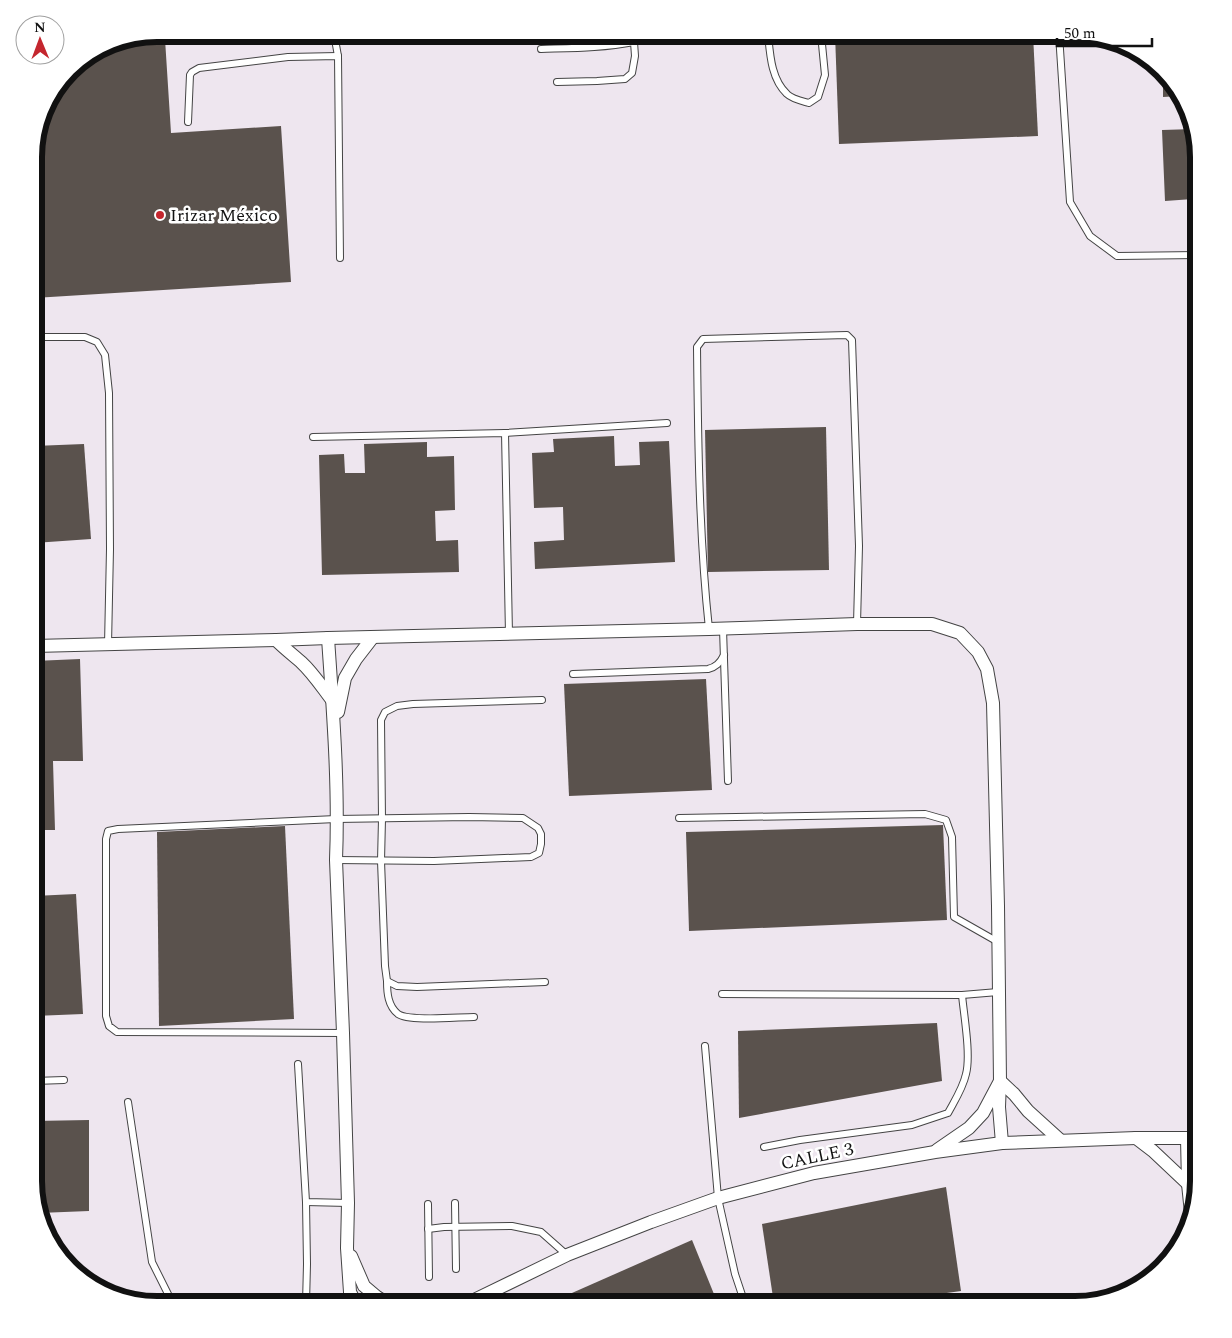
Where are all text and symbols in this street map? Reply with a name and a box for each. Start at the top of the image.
north arrow [15,15,65,65]
scale bar [1057,15,1152,47]
text: N [34,17,46,38]
text: 50 m [1064,22,1096,45]
place label: Irizar México [170,202,278,229]
marker: Irizar México [154,209,166,221]
street label: CALLE 3 [778,1136,856,1177]

